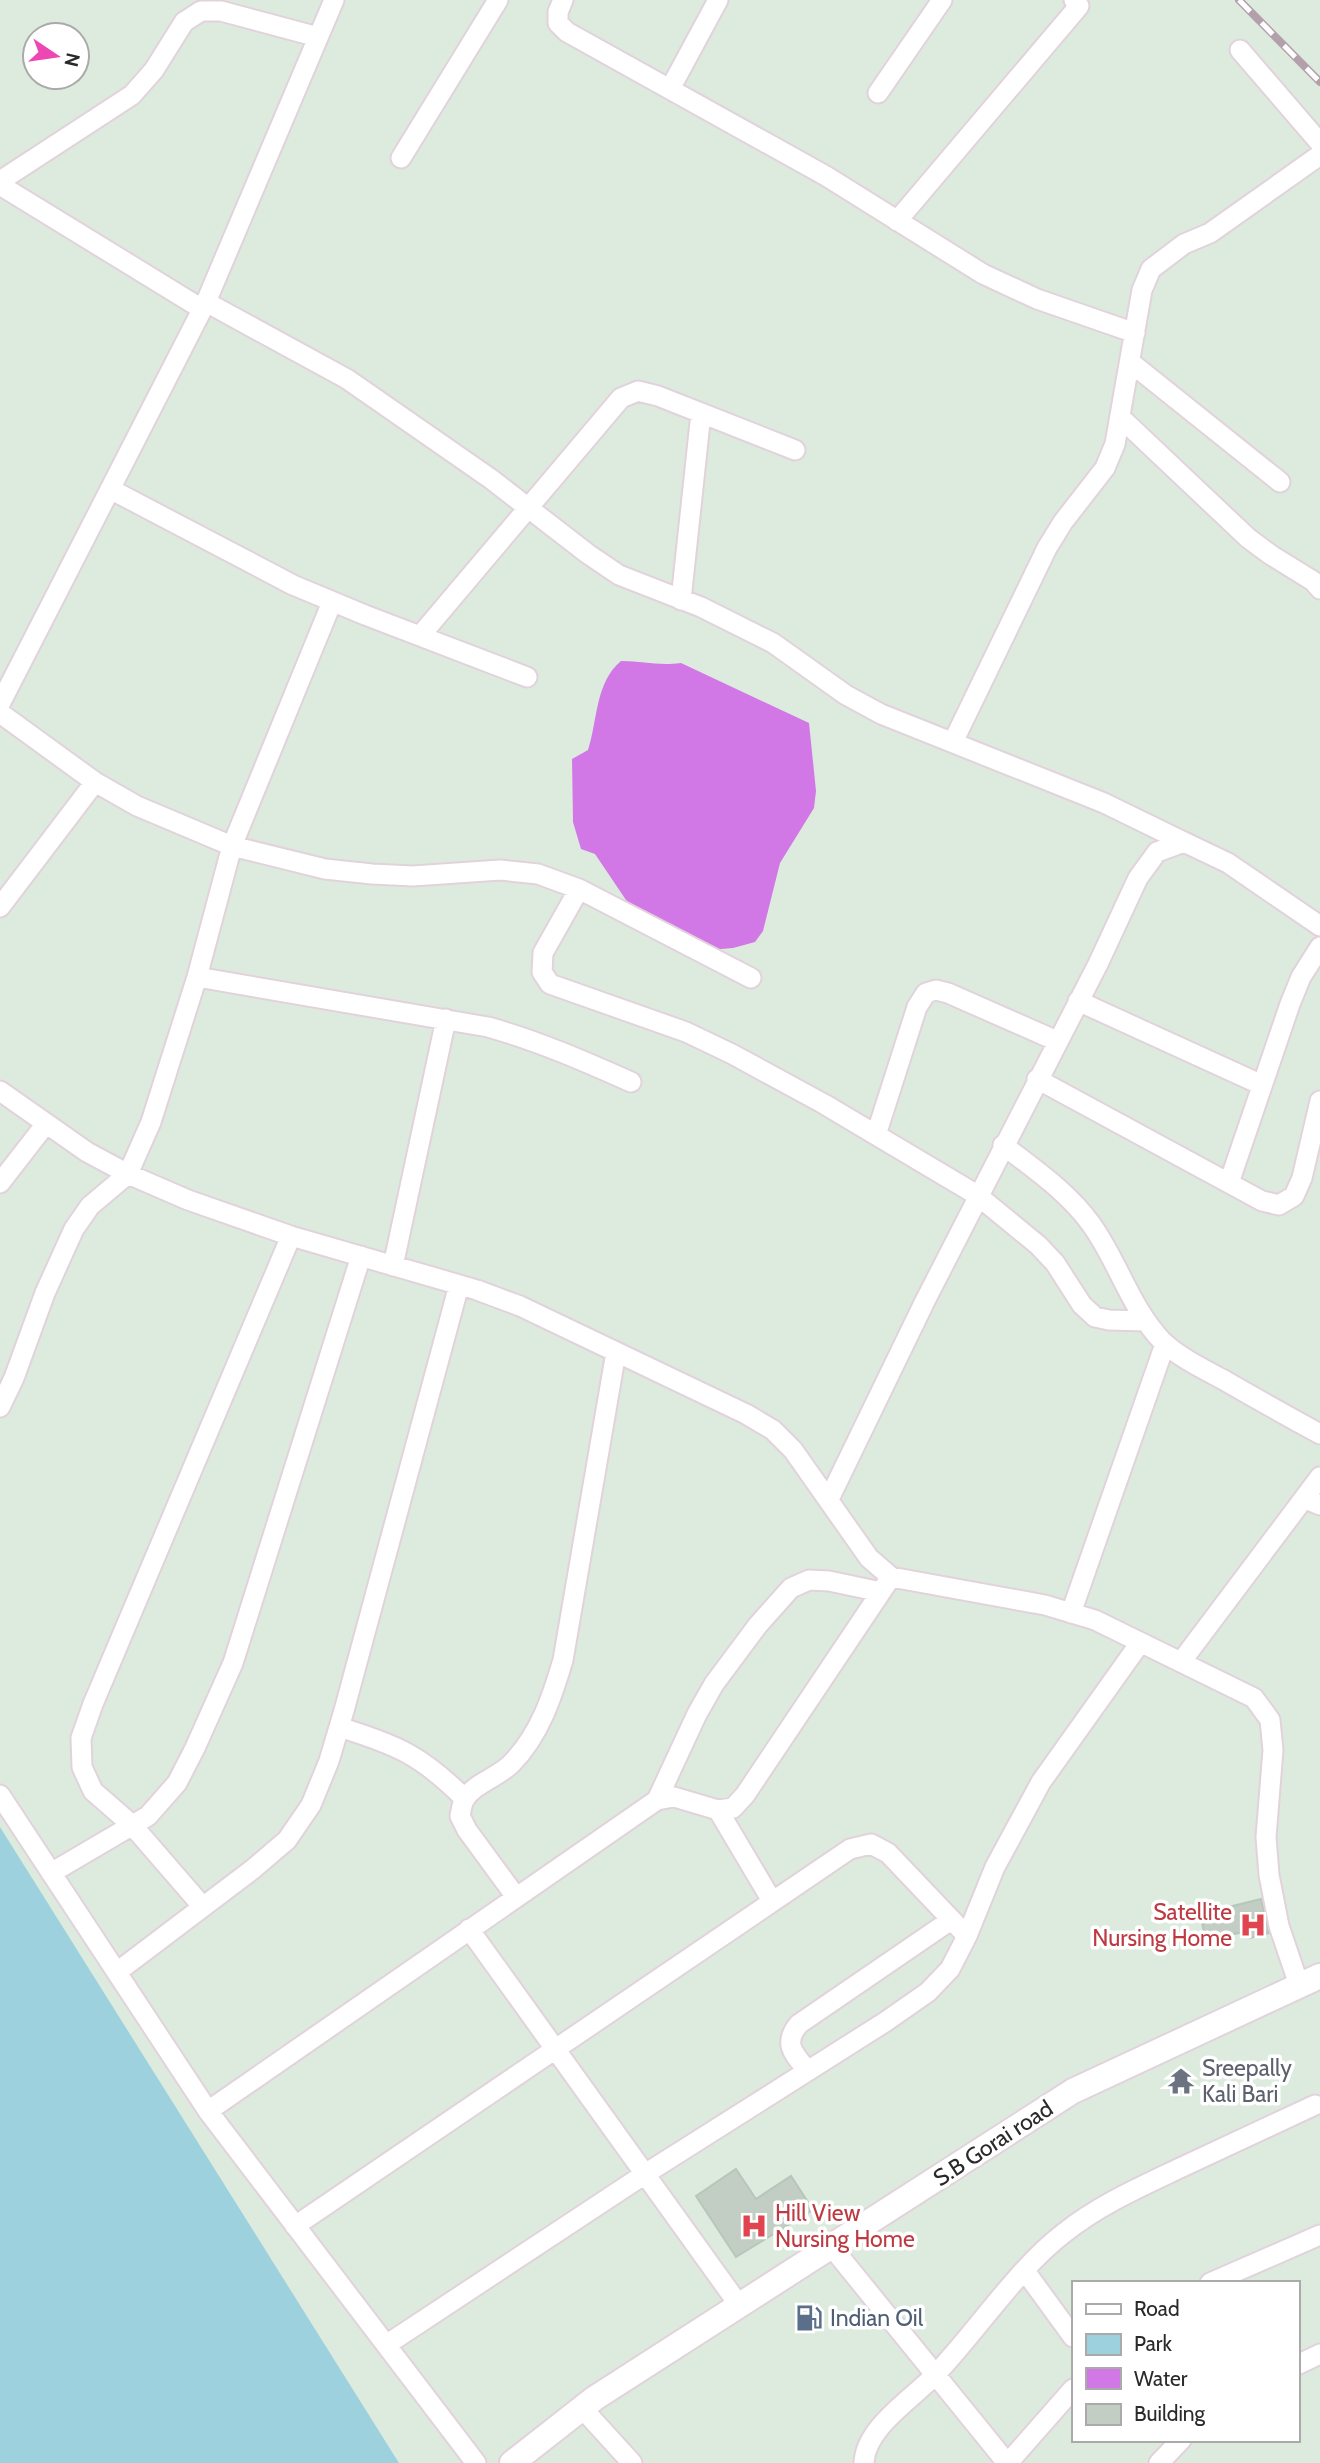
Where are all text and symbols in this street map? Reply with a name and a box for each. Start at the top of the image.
north arrow [21,21,91,91]
text: N [59,51,85,69]
place label: Satellite Nursing Home [1092,1898,1232,1952]
hospital icon: Satellite Nursing Home [1238,1910,1268,1940]
place label: Sreepally Kali Bari [1202,2054,1292,2108]
temple icon: Sreepally Kali Bari [1166,2066,1196,2096]
street label: S.B Gorai road [928,2094,1058,2192]
place label: Hill View Nursing Home [775,2199,915,2253]
hospital icon: Hill View Nursing Home [739,2211,769,2241]
legend [1072,2281,1299,2442]
text: Road [1134,2296,1180,2321]
fuel station icon: Indian Oil [794,2303,824,2333]
place label: Indian Oil [830,2304,924,2332]
text: Park [1134,2331,1172,2356]
text: Water [1134,2366,1188,2391]
text: Building [1134,2401,1206,2426]

